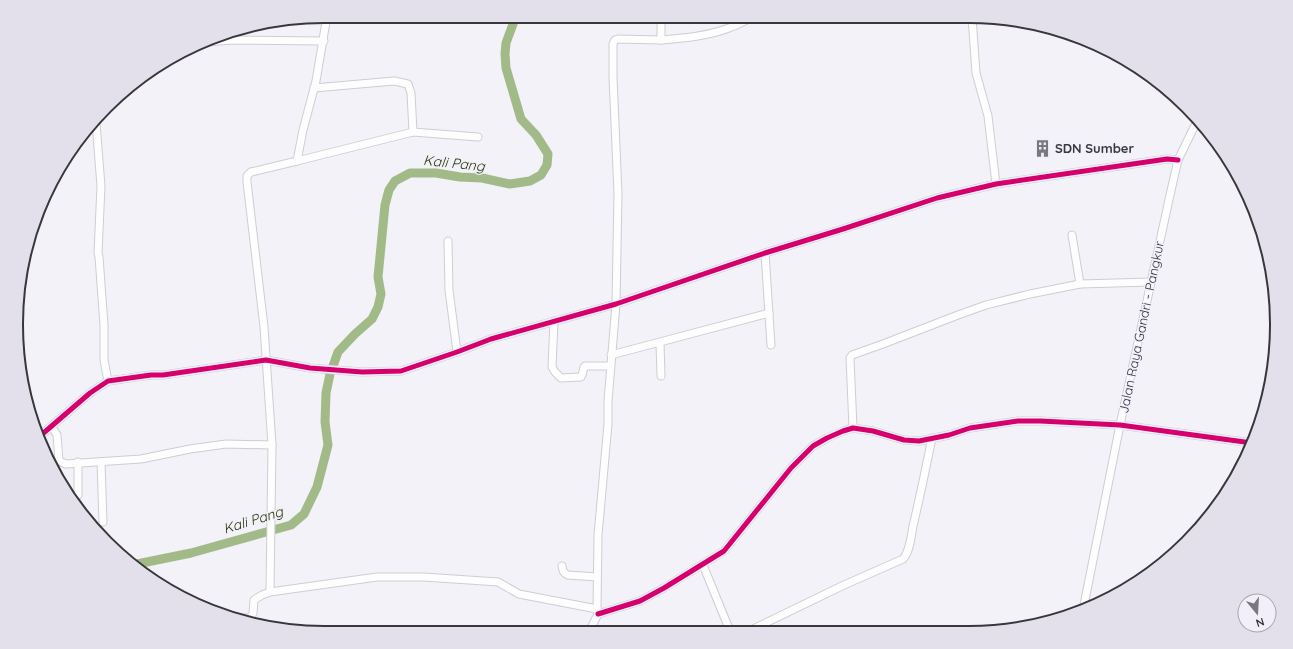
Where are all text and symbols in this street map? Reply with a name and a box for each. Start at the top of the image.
building icon: SDN Sumber [1032,138,1052,158]
place label: SDN Sumber [1055,140,1134,156]
water label: Kali Pang [422,151,487,175]
street label: Jalan Raya Gandri - Pangkur [1115,239,1167,415]
water label: Kali Pang [221,502,286,538]
north arrow [1237,593,1277,633]
text: N [1254,615,1266,630]

